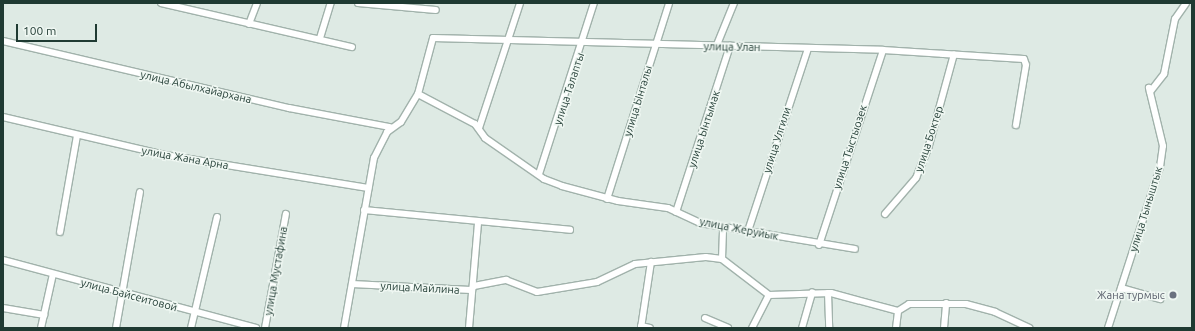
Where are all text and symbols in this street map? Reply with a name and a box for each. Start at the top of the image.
scale bar [18,16,99,42]
text: 100 m [23,24,56,37]
street label: улица Улан [704,40,760,54]
street label: улица Талапты [551,51,587,127]
street label: улица Ынталы [621,64,655,138]
street label: улица Абылхайархана [139,68,253,106]
street label: улица Ынтымак [685,89,723,169]
street label: улица Тыстыозек [830,103,870,191]
street label: улица Боктер [912,104,946,174]
street label: улица Улгили [760,105,794,175]
street label: улица Жана Арна [141,144,229,172]
street label: улица Тыныштык [1127,165,1165,253]
street label: улица Жеруйык [698,215,780,243]
street label: улица Мустафина [262,225,290,317]
street label: улица Байсеитовой [79,276,179,314]
street label: улица Майлина [380,279,460,297]
place label: Жана турмыс [1097,288,1165,302]
marker: Жана турмыс [1168,290,1178,300]

